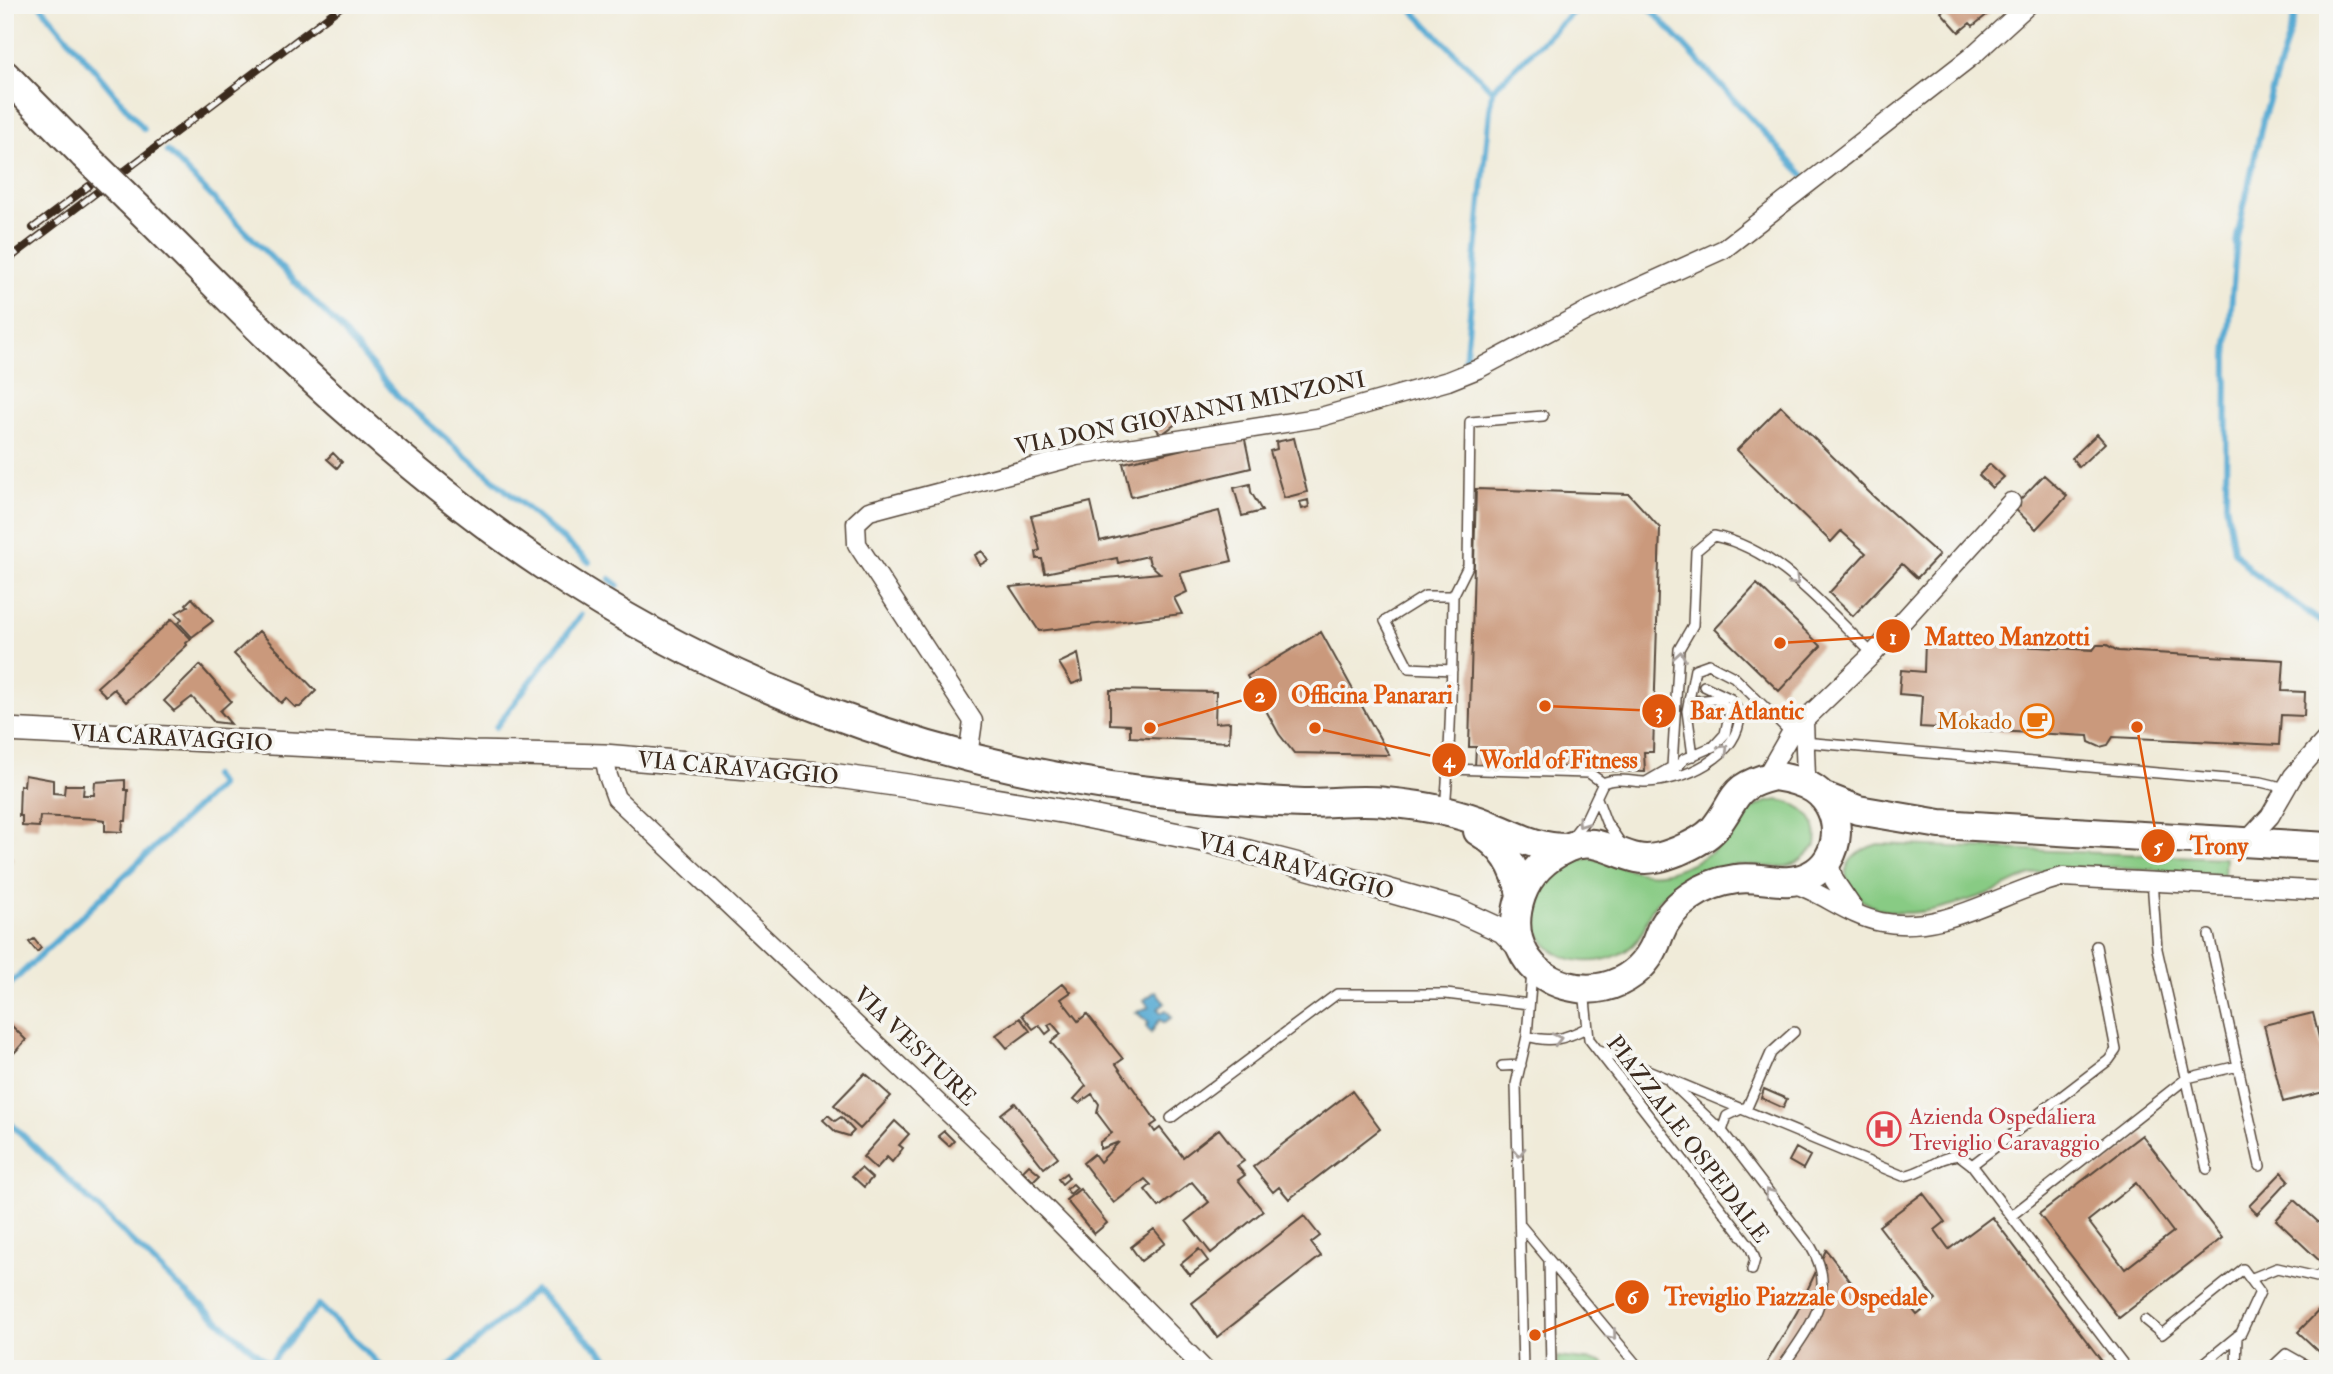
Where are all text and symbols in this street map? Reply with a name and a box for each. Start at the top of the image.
street label: VIA DON GIOVANNI MINZONI [1012,365,1368,461]
one-way arrow [1787,573,1800,585]
callout: Matteo Manzotti [1875,614,2104,659]
text: Matteo Manzotti [1923,622,2090,653]
text: 1 [1889,624,1897,651]
one-way arrow [1672,650,1687,662]
callout: Officina Panarari [1242,672,1467,717]
text: Officina Panarari [1291,680,1454,711]
text: 2 [1255,682,1266,709]
callout: Bar Atlantic [1641,688,1819,733]
text: Bar Atlantic [1690,696,1805,727]
text: 3 [1655,698,1663,725]
cafe icon: Mokado [2018,702,2056,740]
place label: Mokado [1937,707,2012,736]
street label: VIA CARAVAGGIO [70,718,274,758]
callout: World of Fitness [1431,738,1652,783]
one-way arrow [1716,744,1729,757]
street label: VIA CARAVAGGIO [636,745,840,791]
text: World of Fitness [1479,745,1638,776]
text: 4 [1442,747,1456,774]
one-way arrow [1578,815,1590,828]
callout: Trony [2141,823,2262,868]
street label: VIA CARAVAGGIO [1195,826,1397,906]
text: Trony [2189,831,2250,862]
text: 5 [2153,833,2163,860]
street label: VIA VESTURE [847,980,983,1112]
street label: PIAZZALE OSPEDALE [1600,1030,1776,1248]
one-way arrow [1551,1033,1563,1047]
place label: Azienda Ospedaliera Treviglio Caravaggio [1908,1102,2100,1157]
hospital icon: Azienda Ospedaliera Treviglio Caravaggio [1865,1110,1903,1148]
one-way arrow [1511,1147,1526,1158]
one-way arrow [1765,1188,1778,1201]
callout: Treviglio Piazzale Ospedale [1615,1274,1942,1319]
text: Treviglio Piazzale Ospedale [1663,1282,1928,1313]
text: 6 [1627,1284,1639,1311]
one-way arrow [1604,1326,1616,1339]

